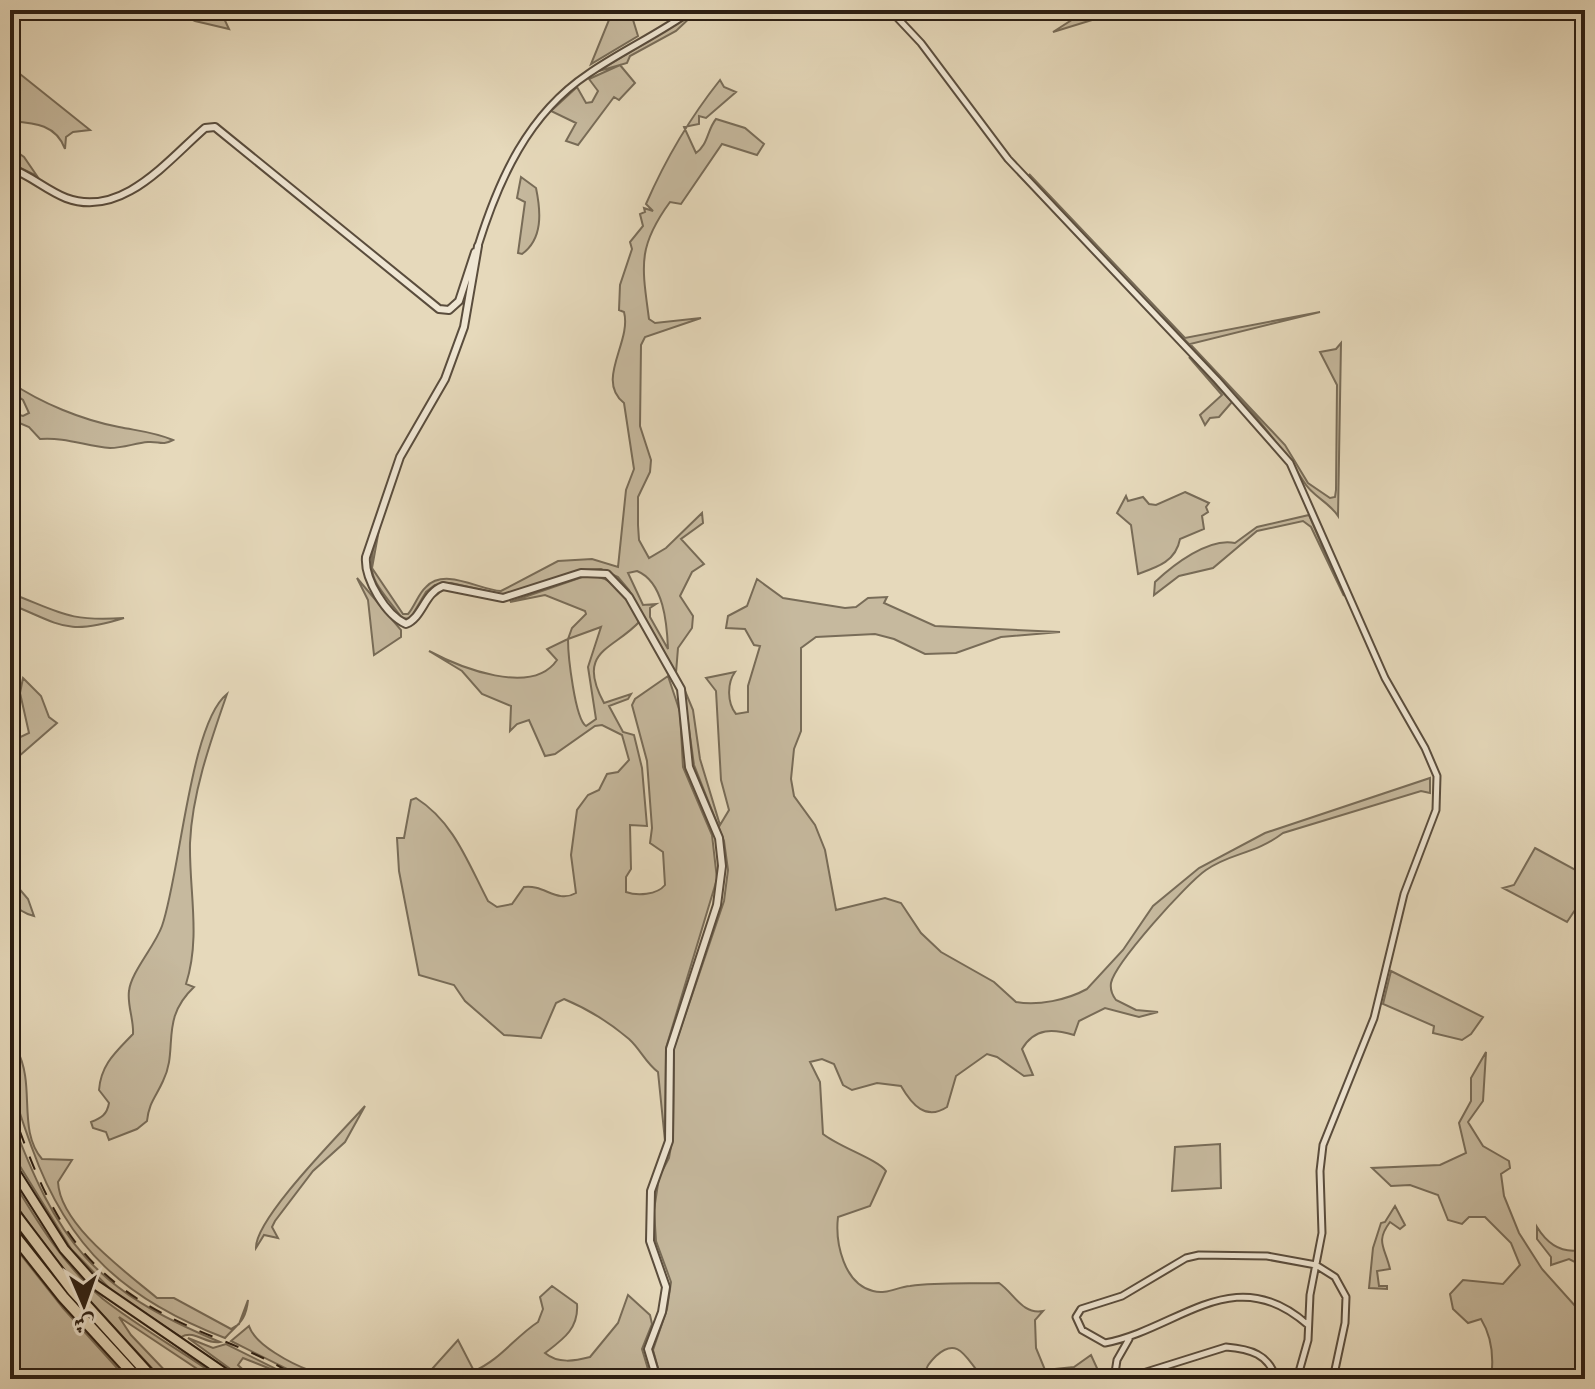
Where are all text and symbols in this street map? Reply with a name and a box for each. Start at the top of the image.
north arrow [44,1265,124,1345]
text: ش [73,1306,96,1338]

